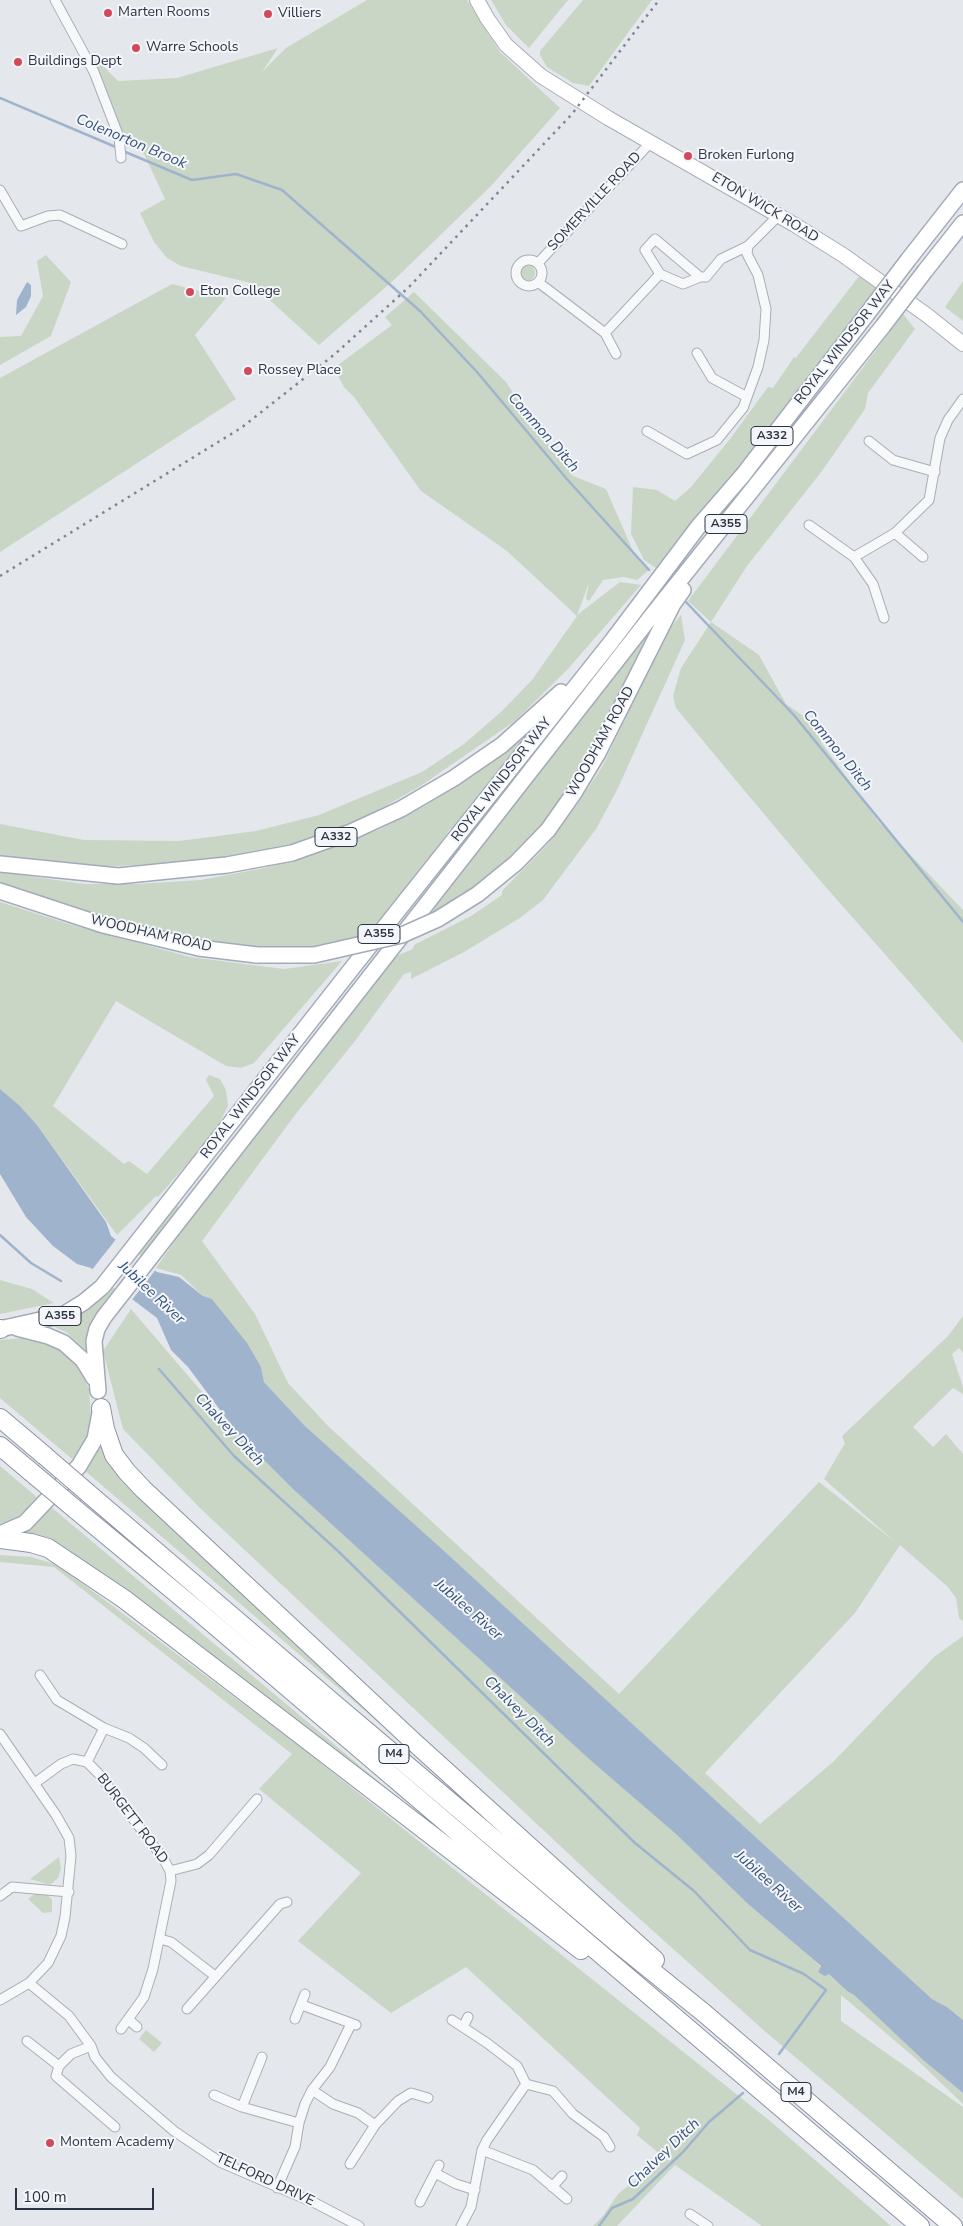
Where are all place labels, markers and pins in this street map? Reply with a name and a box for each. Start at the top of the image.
place label: Marten Rooms [118,5,210,21]
place label: Villiers [278,6,322,22]
marker: Marten Rooms [102,7,114,19]
marker: Villiers [262,8,274,20]
place label: Warre Schools [146,40,238,56]
marker: Warre Schools [130,42,142,54]
place label: Buildings Dept [28,54,121,70]
marker: Buildings Dept [12,56,24,68]
place label: Broken Furlong [698,148,794,164]
marker: Broken Furlong [682,150,694,162]
place label: Eton College [200,284,280,300]
marker: Eton College [184,286,196,298]
place label: Rossey Place [258,363,341,379]
marker: Rossey Place [242,365,254,377]
place label: Montem Academy [60,2135,174,2151]
marker: Montem Academy [44,2137,56,2149]

